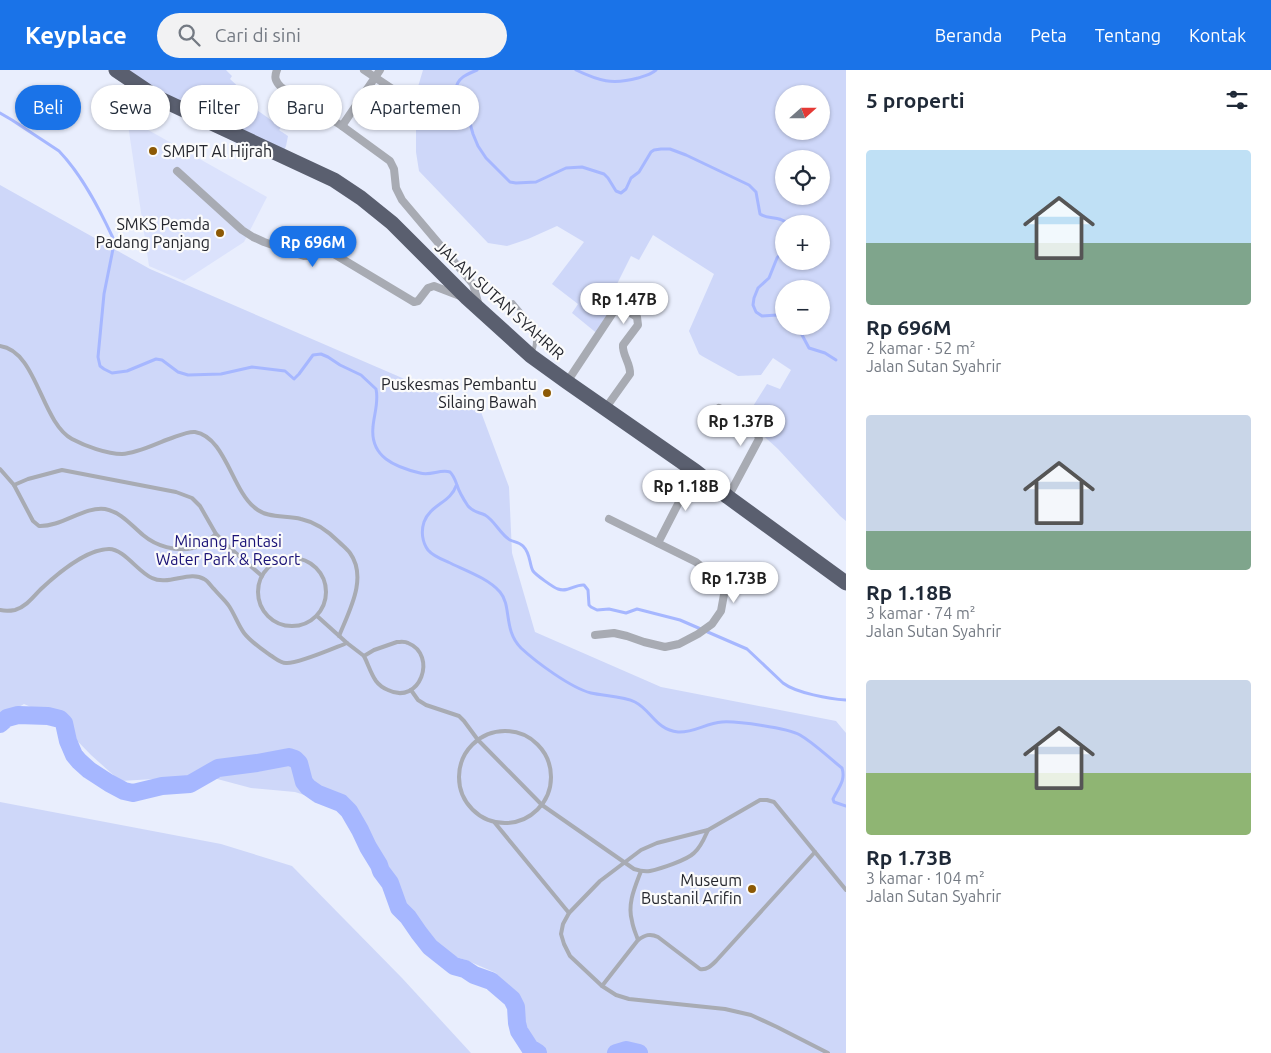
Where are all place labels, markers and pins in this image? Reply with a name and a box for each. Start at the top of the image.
place label: SMPIT Al Hijrah [163,142,272,160]
marker: SMPIT Al Hijrah [147,145,159,157]
place label: SMKS Pemda Padang Panjang [96,215,210,251]
pin: Rp 696M [267,226,359,268]
marker: SMKS Pemda Padang Panjang [214,227,226,239]
pin: Rp 1.47B [572,282,676,325]
place label: Puskesmas Pembantu Silaing Bawah [381,375,537,411]
marker: Puskesmas Pembantu Silaing Bawah [541,387,553,399]
pin: Rp 1.37B [689,404,793,447]
pin: Rp 1.18B [634,470,738,512]
pin: Rp 1.73B [682,562,786,604]
place label: Museum Bustanil Arifin [641,871,742,907]
marker: Museum Bustanil Arifin [746,883,758,895]

